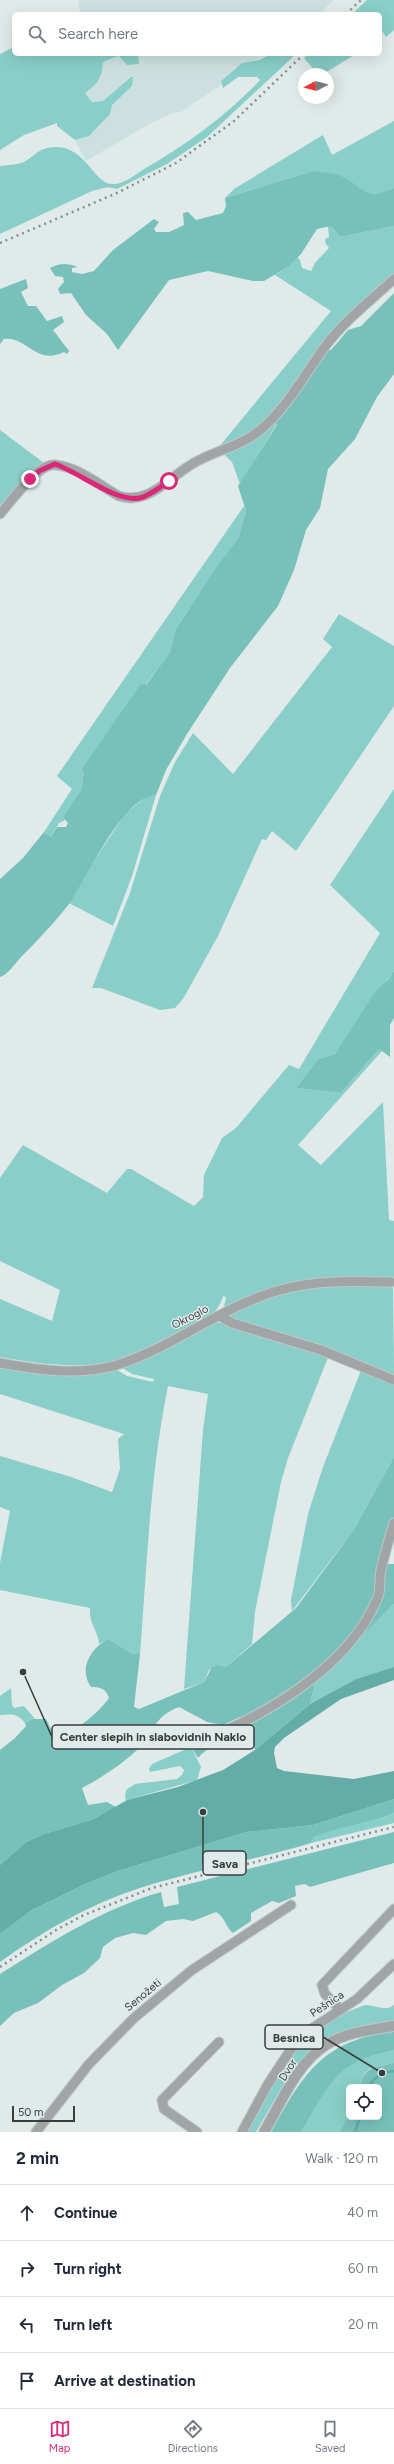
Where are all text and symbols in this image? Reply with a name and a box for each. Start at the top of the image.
search box [12,12,382,56]
icon: search [26,23,48,45]
text: Search here [58,25,138,43]
north arrow [298,68,334,104]
route end [21,470,39,488]
route start [160,472,178,490]
street label: Okroglo [170,1302,210,1332]
callout: Center slepih in slabovidnih Naklo [52,1725,254,1749]
text: Center slepih in slabovidnih Naklo [60,1730,246,1744]
callout: Sava [203,1851,246,1875]
text: Sava [212,1857,238,1871]
street label: Senožeti [122,1976,164,2014]
street label: Pešnica [308,1988,346,2020]
callout: Besnica [265,2025,323,2049]
text: Besnica [273,2031,315,2045]
street label: Dvor [276,2056,300,2083]
map controls [346,2084,382,2120]
button: locate [346,2084,382,2120]
scale bar [12,2104,75,2123]
text: 50 m [18,2106,43,2119]
text: 2 min [16,2148,59,2168]
text: Walk · 120 m [305,2151,378,2166]
icon: ahead [16,2202,38,2224]
text: Continue [54,2204,117,2222]
text: 40 m [347,2205,378,2220]
icon: right [16,2258,38,2280]
text: Turn right [54,2260,122,2278]
text: 60 m [348,2261,378,2276]
icon: left [16,2314,38,2336]
text: Turn left [54,2316,112,2334]
text: 20 m [348,2317,378,2332]
icon: arrive [16,2370,38,2392]
text: Arrive at destination [54,2372,195,2390]
tab: Map [49,2418,71,2455]
tab: Directions [168,2418,218,2455]
tab: Saved [315,2418,345,2455]

